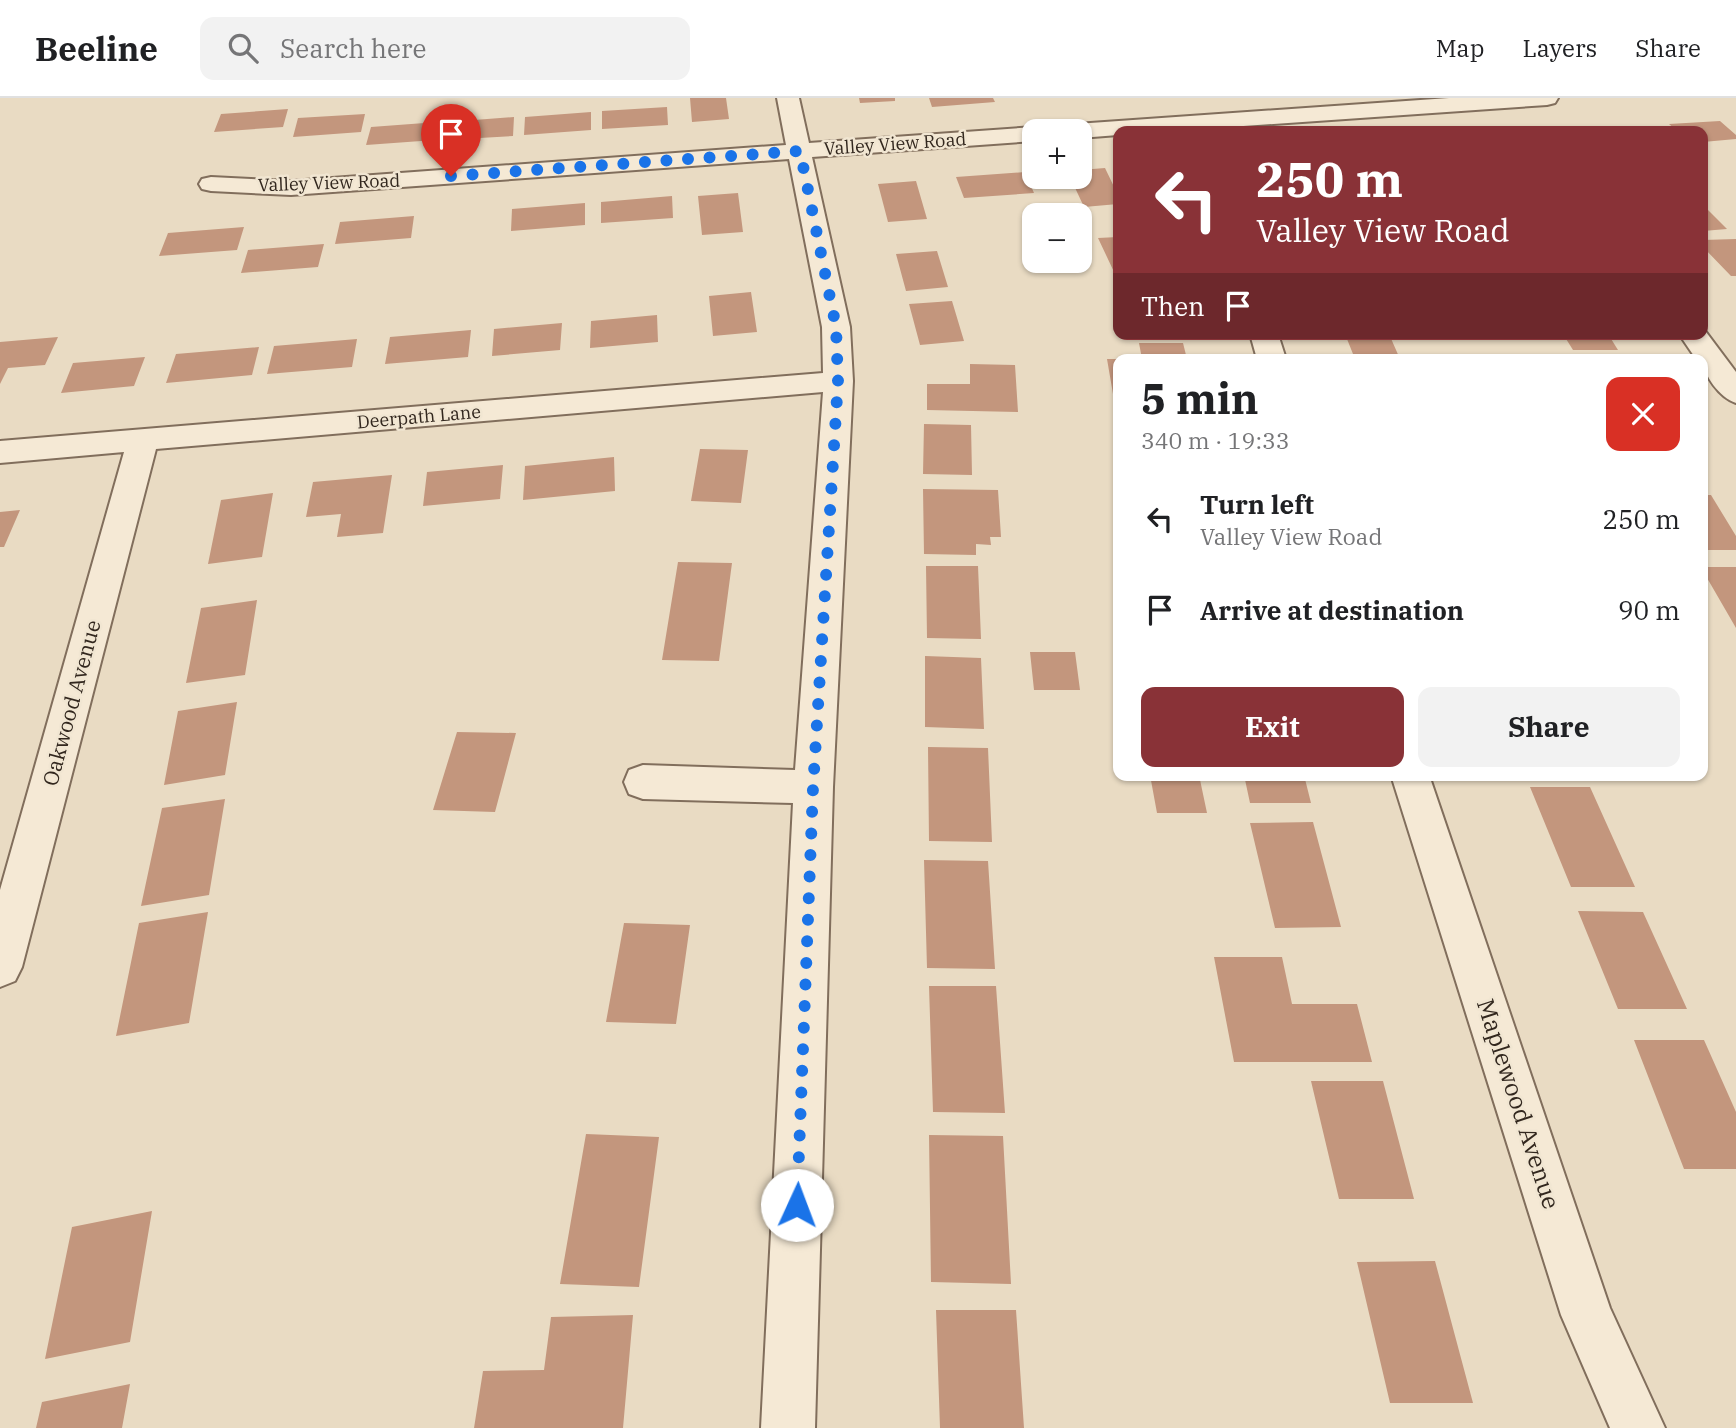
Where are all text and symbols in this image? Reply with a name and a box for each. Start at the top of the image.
search box [200,17,690,80]
text: Beeline [35,27,158,70]
icon: search [224,29,262,67]
text: Search here [280,31,426,65]
text: Map [1436,32,1484,64]
text: Layers [1522,32,1597,64]
text: Share [1635,32,1701,64]
pin [421,104,481,176]
icon: arrive [432,115,470,153]
map controls [1022,119,1092,273]
button: + [1022,119,1092,189]
street label: Valley View Road [823,127,967,160]
text: 250 m [1256,147,1403,210]
icon: left [1141,154,1232,245]
street label: Valley View Road [257,169,401,196]
button: − [1022,203,1092,273]
text: Valley View Road [1256,209,1510,251]
icon: arrive [1219,287,1257,325]
text: Then [1141,289,1205,323]
text: 5 min [1141,371,1259,426]
button: close [1606,377,1680,451]
street label: Deerpath Lane [356,400,482,433]
text: 340 m · 19:33 [1141,425,1290,455]
text: Turn left [1200,487,1314,521]
icon: left [1141,500,1179,538]
text: 250 m [1602,502,1680,536]
text: Valley View Road [1200,521,1382,551]
icon: arrive [1141,591,1179,629]
text: Arrive at destination [1200,593,1464,627]
text: 90 m [1618,593,1680,627]
street label: Oakwood Avenue [35,617,107,789]
button: Exit [1141,687,1404,767]
button: Share [1418,687,1680,767]
street label: Maplewood Avenue [1470,994,1568,1213]
position arrow [760,1168,834,1242]

